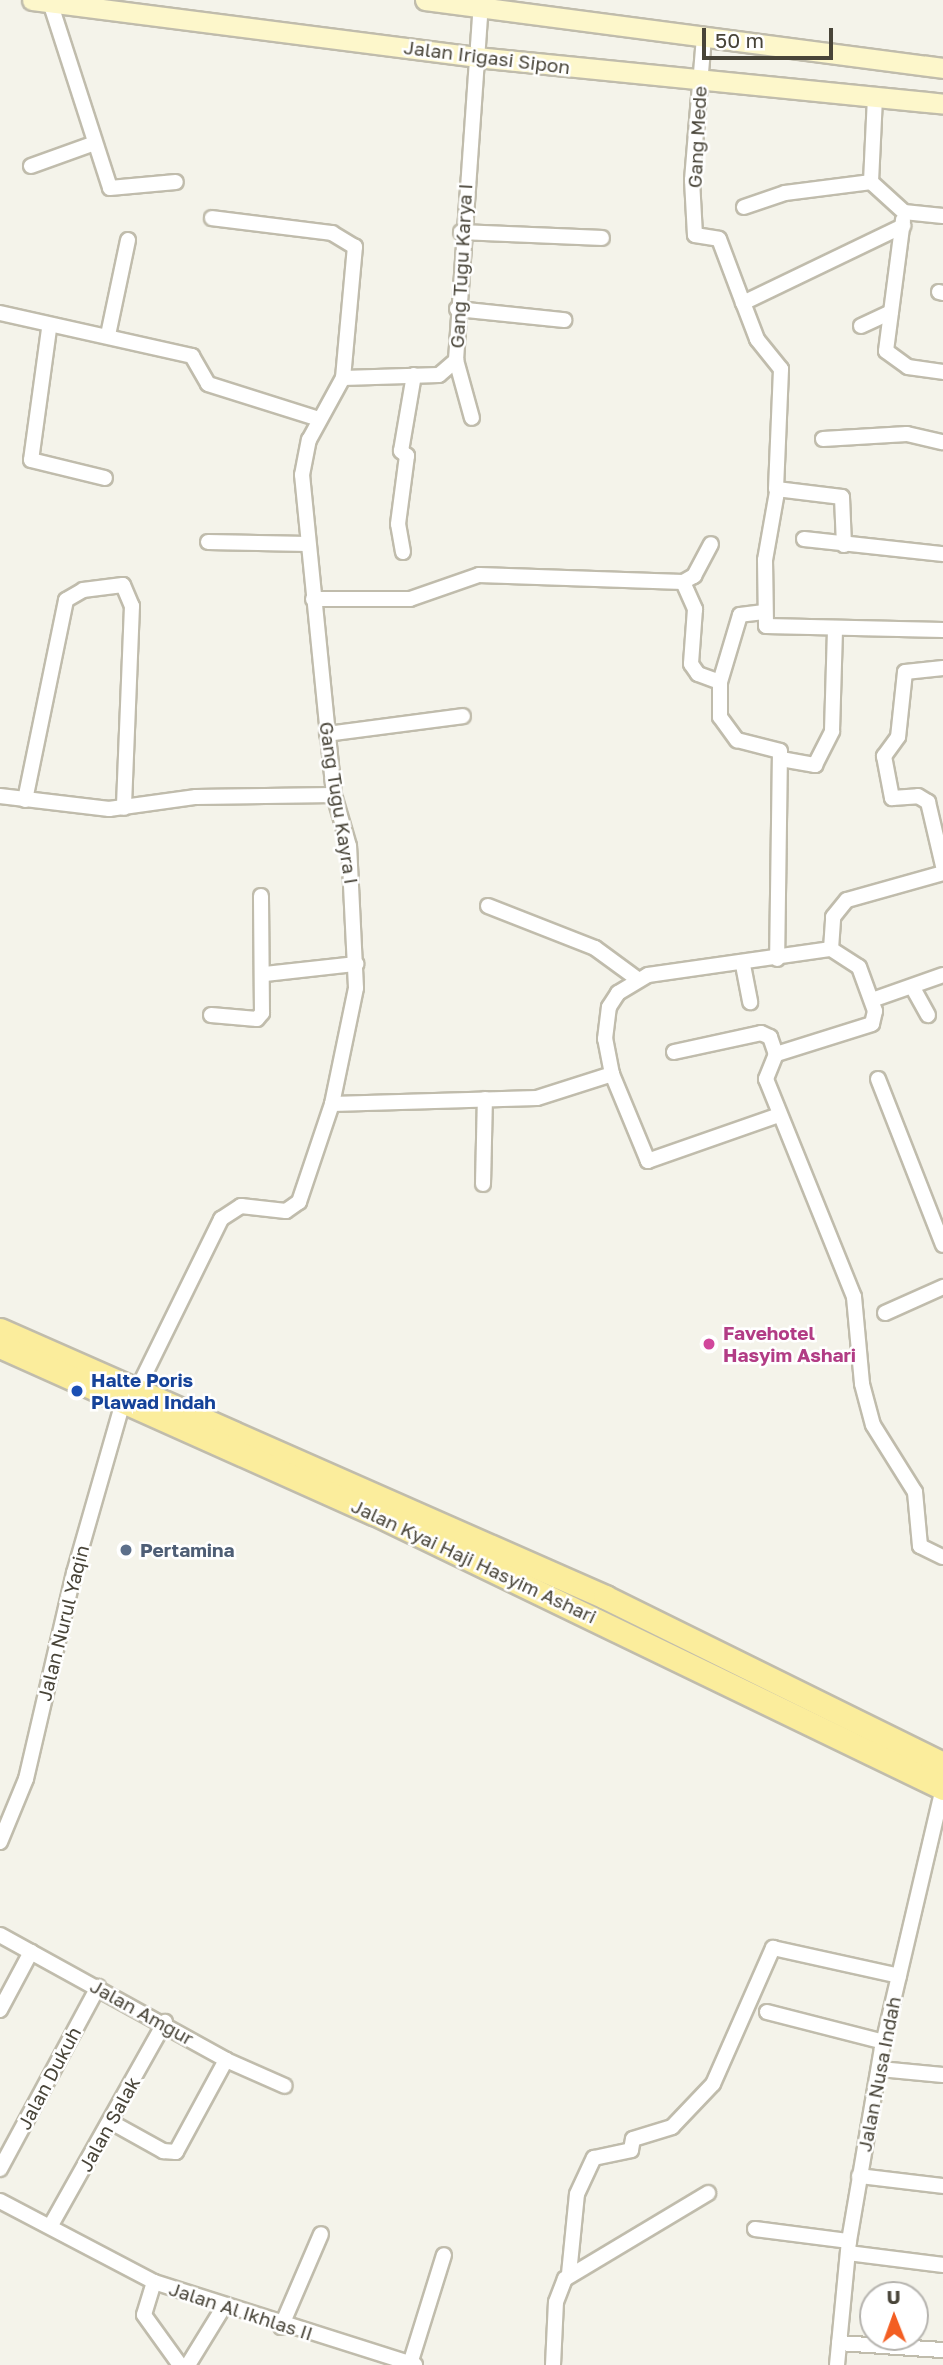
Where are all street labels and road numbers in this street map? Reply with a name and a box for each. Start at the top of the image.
street label: Jalan Irigasi Sipon [403,35,571,79]
street label: Gang Mede [683,85,711,189]
street label: Gang Tugu Karya I [445,183,477,349]
street label: Gang Tugu Kayra I [315,720,363,886]
street label: Jalan Kyai Haji Hasyim Ashari [348,1494,600,1628]
street label: Jalan Nurul Yaqin [33,1543,93,1703]
street label: Jalan Amgur [86,1974,198,2050]
street label: Jalan Nusa Indah [853,1994,905,2154]
street label: Jalan Dukuh [12,2023,86,2133]
street label: Jalan Salak [74,2073,144,2175]
street label: Jalan Al Ikhlas II [166,2277,316,2345]

